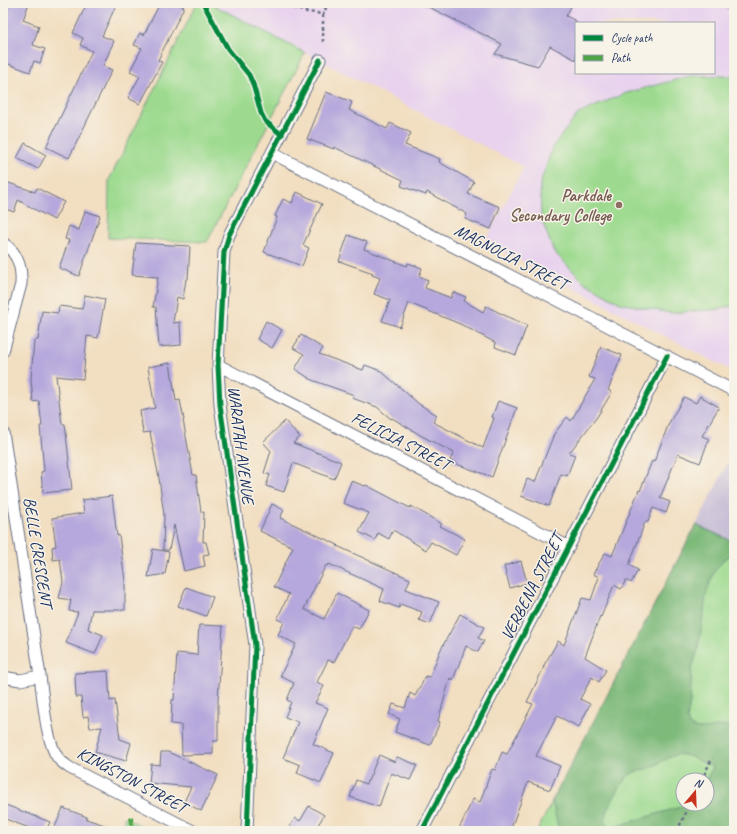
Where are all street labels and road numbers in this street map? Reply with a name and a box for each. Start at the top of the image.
street label: MAGNOLIA STREET [451,219,575,296]
street label: WARATAH AVENUE [223,385,259,507]
street label: FELICIA STREET [348,407,457,476]
street label: BELLE CRESCENT [19,496,58,613]
street label: VERBENA STREET [496,527,570,644]
street label: KINGSTON STREET [74,742,193,819]

